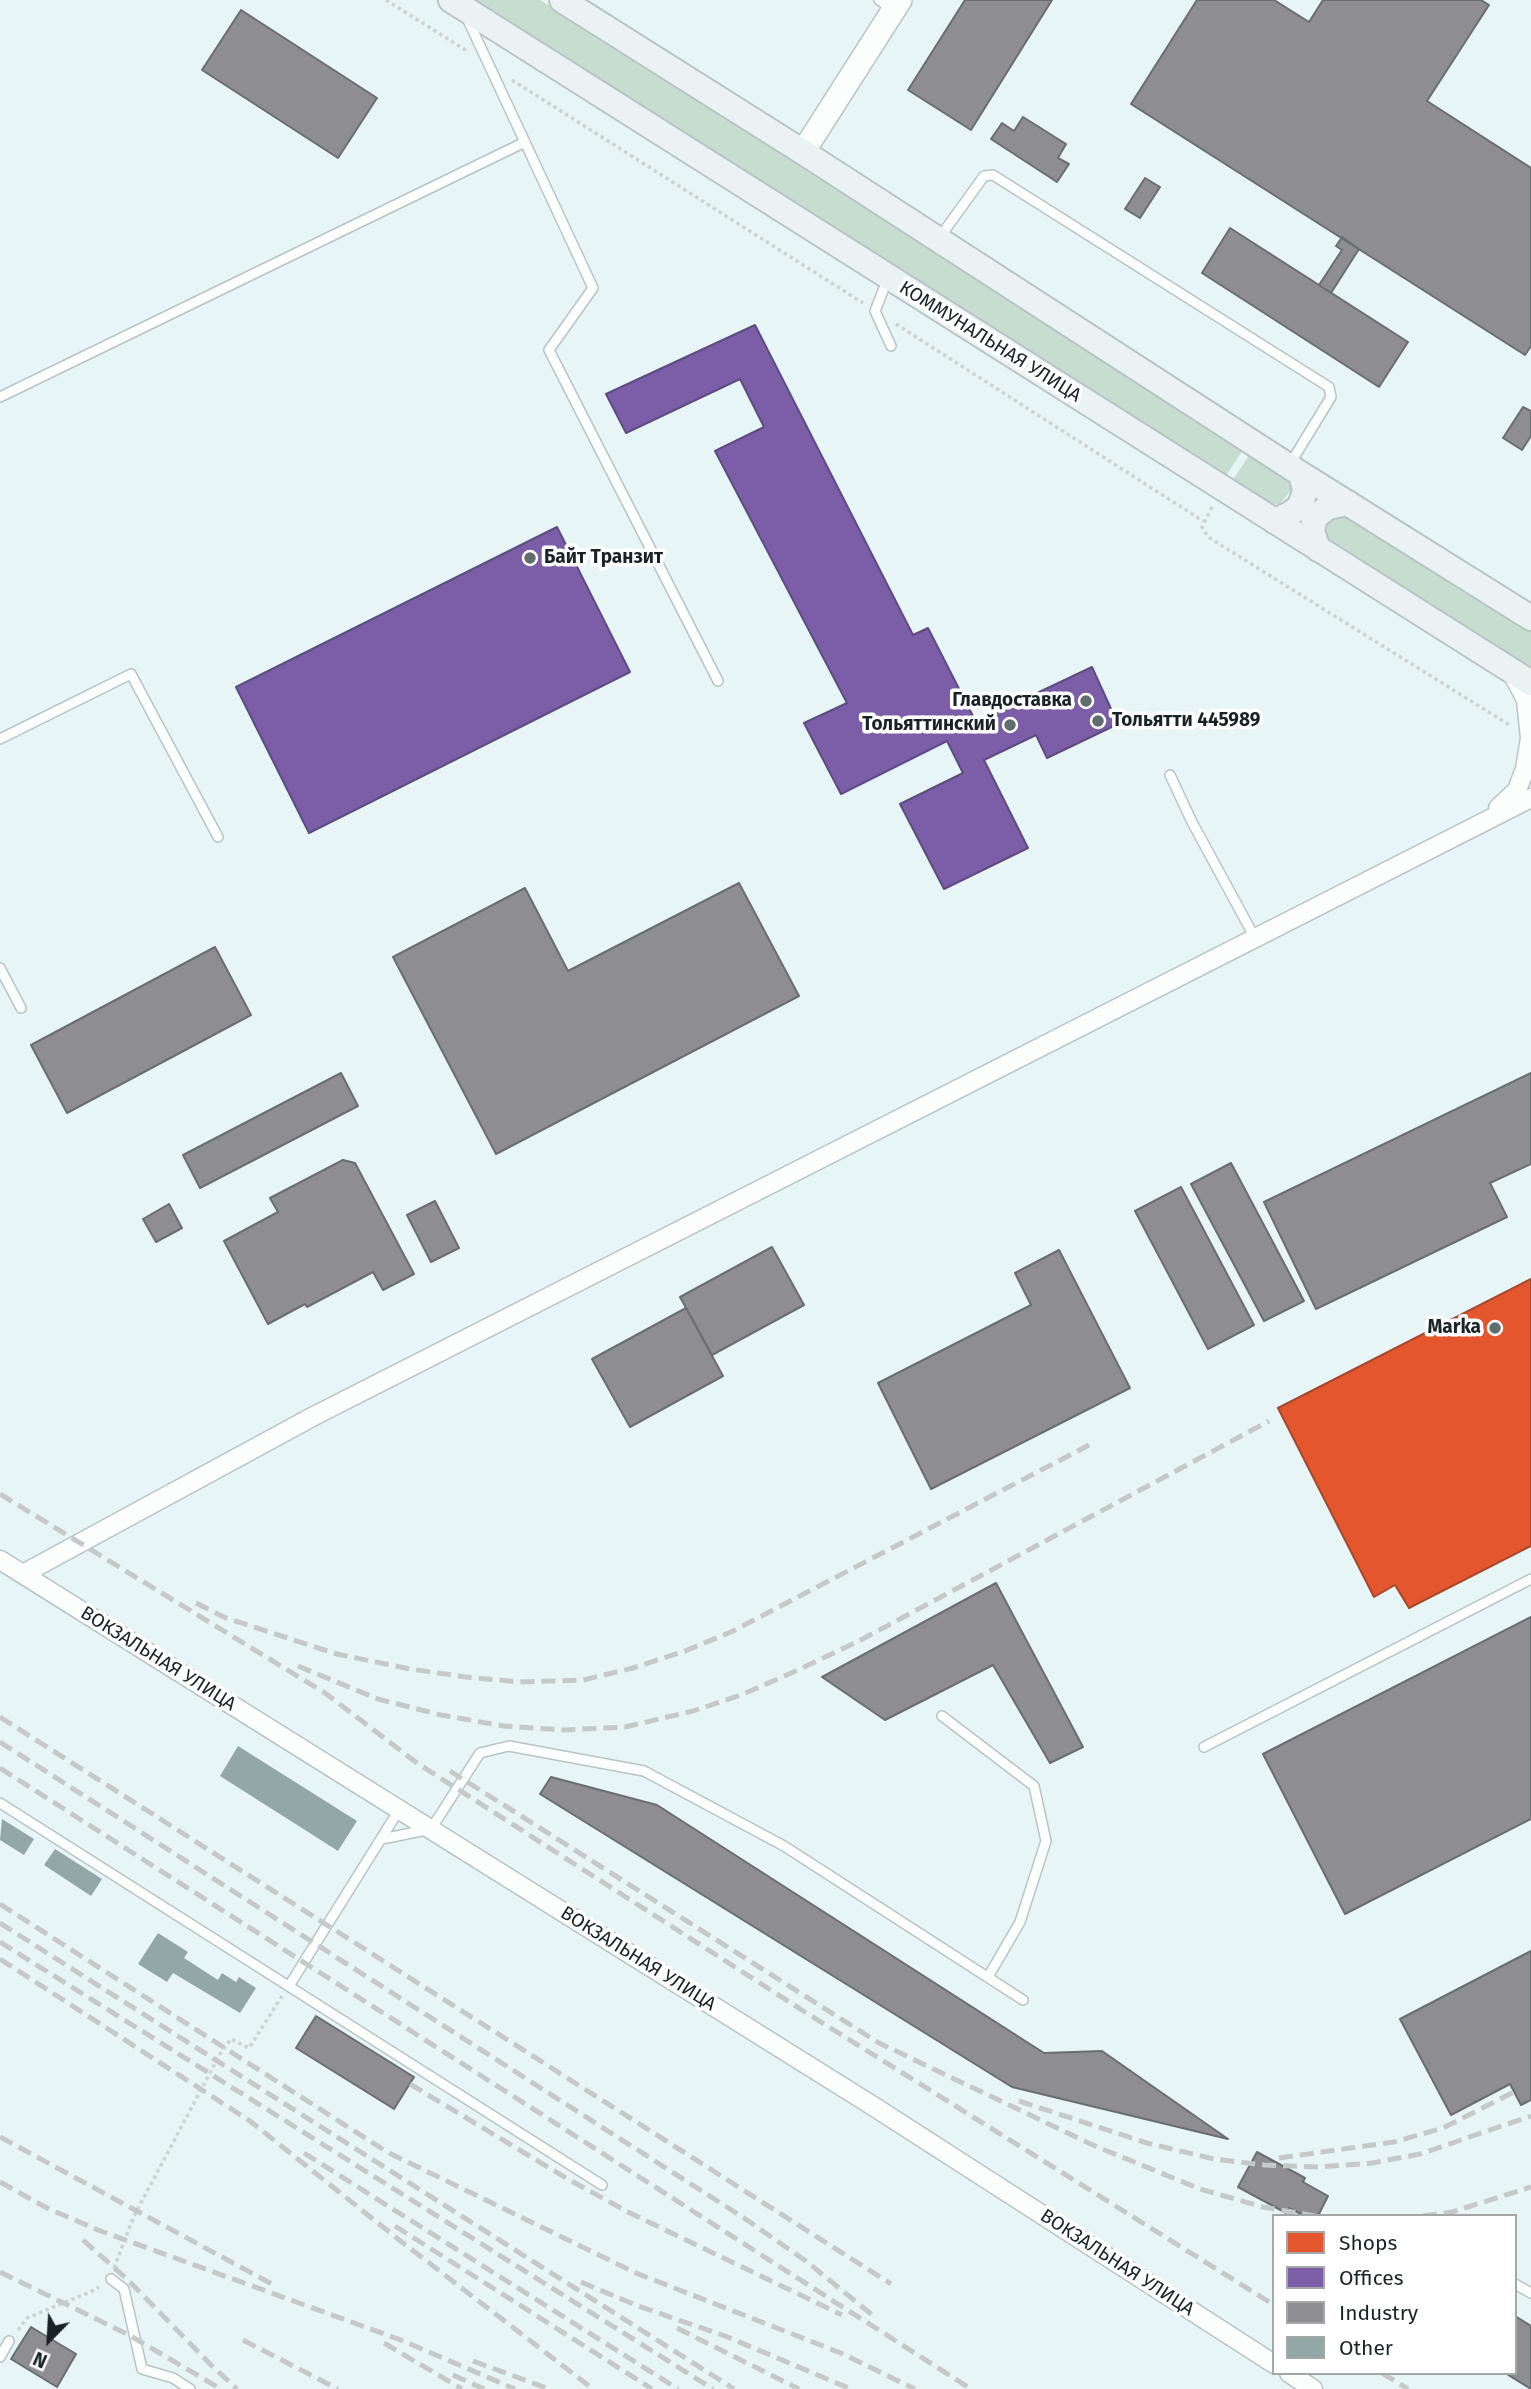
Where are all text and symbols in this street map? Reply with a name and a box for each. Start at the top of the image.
street label: КОММУНАЛЬНАЯ УЛИЦА [895,277,1085,407]
place label: Байт Транзит [544,547,663,569]
marker: Байт Транзит [522,550,538,566]
place label: Главдоставка [952,690,1072,712]
marker: Главдоставка [1078,693,1094,709]
place label: Тольятти 445989 [1112,710,1260,732]
marker: Тольятти 445989 [1090,713,1106,729]
place label: Тольяттинский [862,714,996,736]
marker: Тольяттинский [1002,717,1018,733]
place label: Marka [1427,1317,1481,1339]
marker: Marka [1487,1320,1503,1336]
street label: ВОКЗАЛЬНАЯ УЛИЦА [76,1602,240,1716]
street label: ВОКЗАЛЬНАЯ УЛИЦА [556,1902,720,2016]
street label: ВОКЗАЛЬНАЯ УЛИЦА [1036,2205,1198,2321]
legend [1272,2214,1517,2375]
text: Shops [1339,2230,1397,2256]
text: Offices [1339,2265,1404,2291]
text: Industry [1339,2300,1418,2326]
north arrow [14,2305,84,2375]
text: Other [1339,2335,1393,2361]
text: N [30,2347,51,2373]

